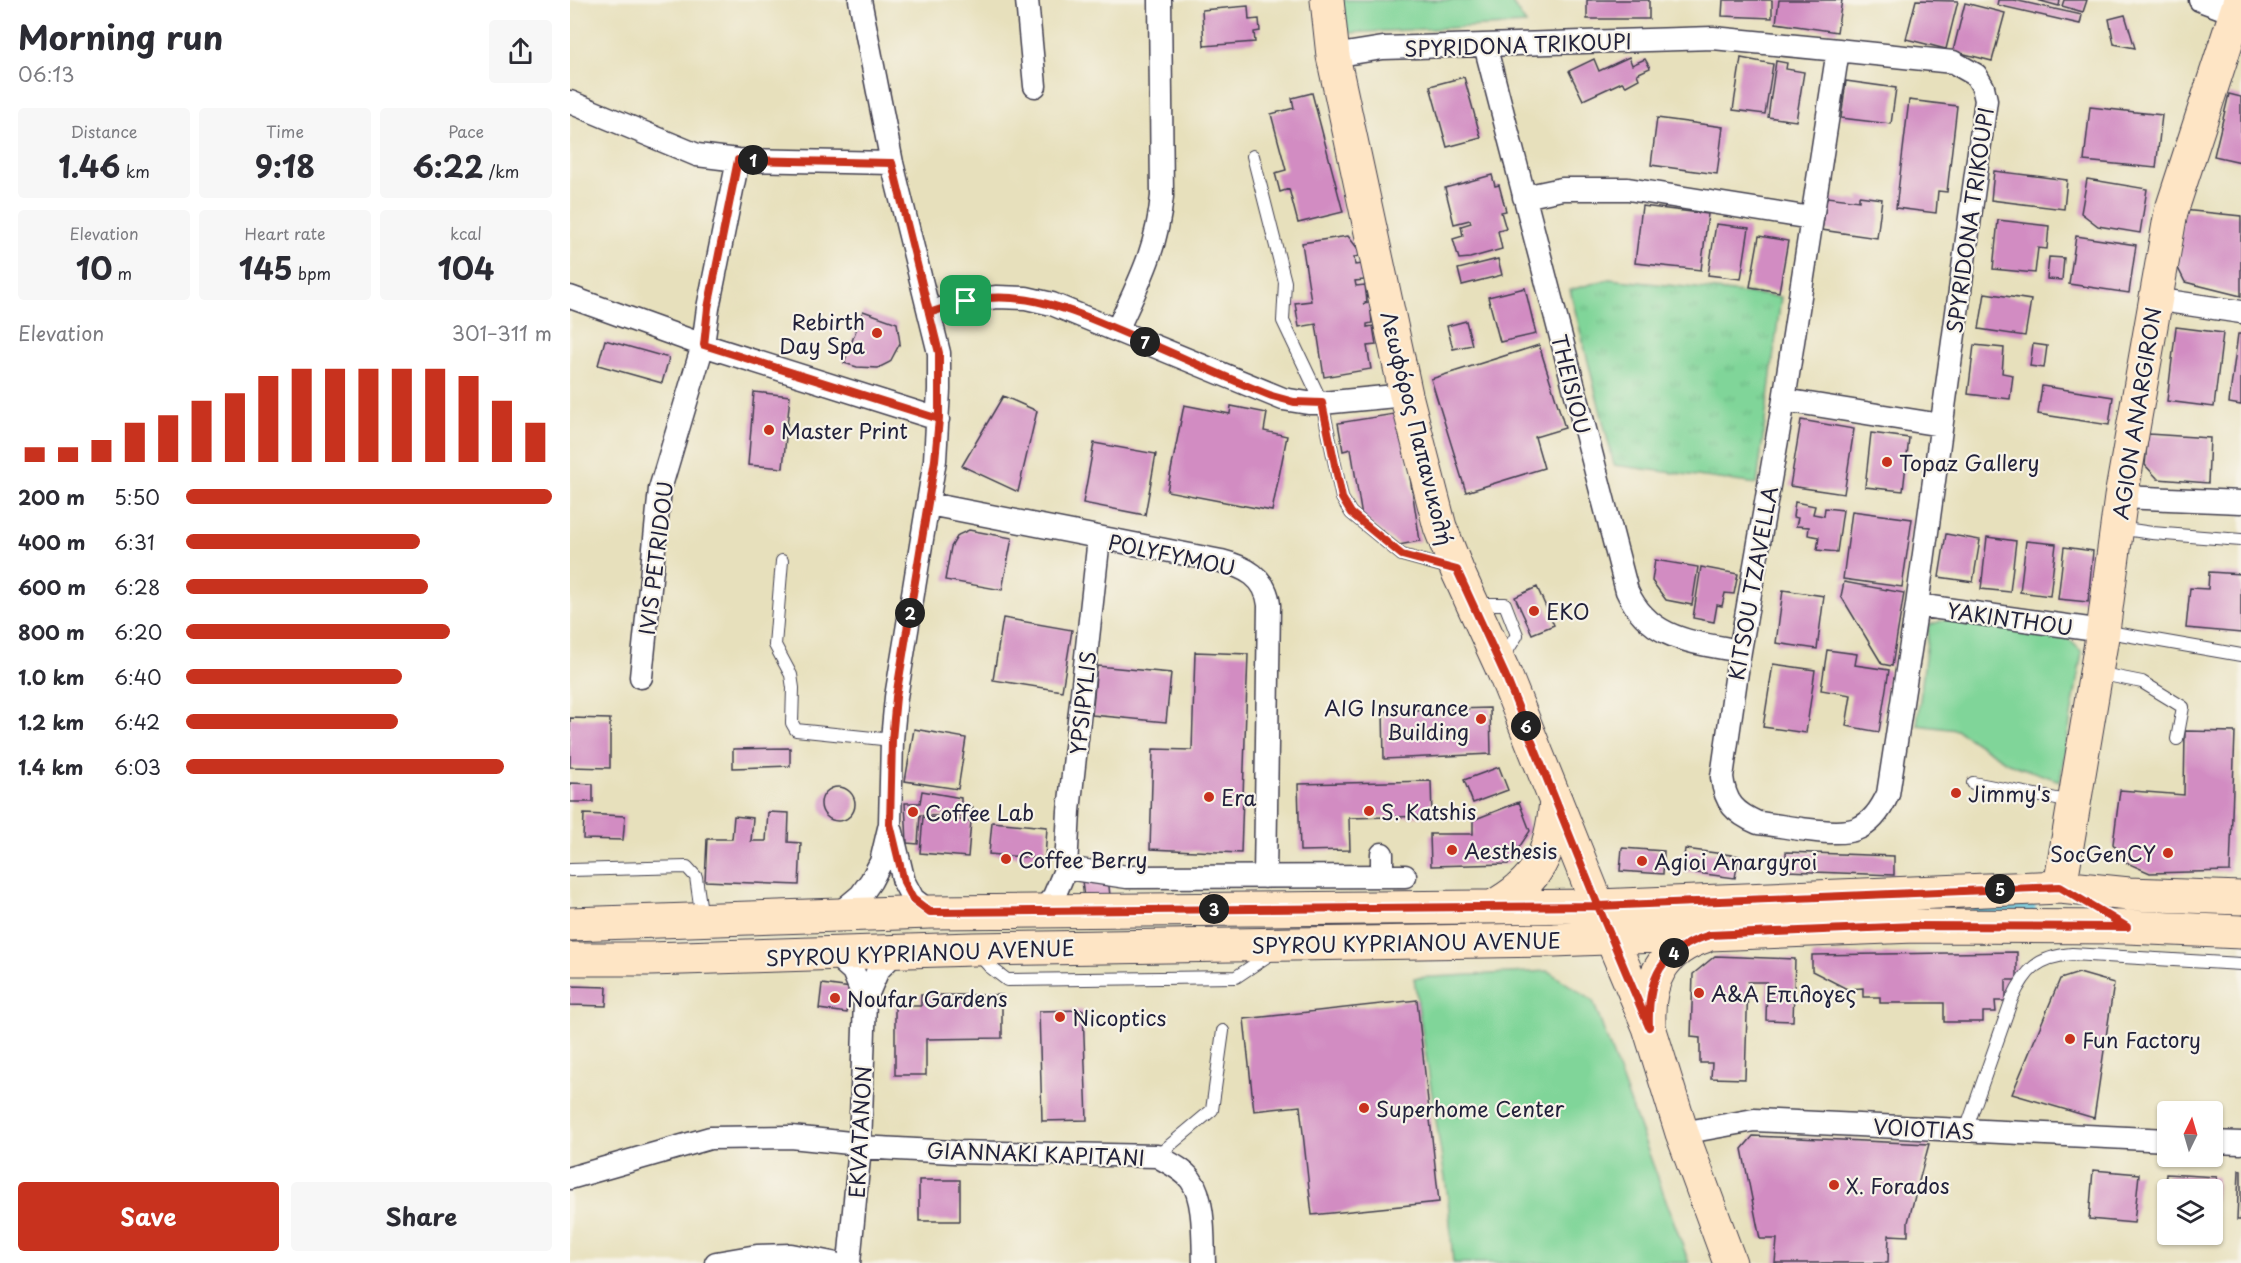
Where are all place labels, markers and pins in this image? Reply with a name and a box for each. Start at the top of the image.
pin: 1 [738,145,768,175]
pin [940,275,991,326]
place label: Rebirth Day Spa [779,305,865,361]
marker: Rebirth Day Spa [870,326,884,340]
pin: 7 [1130,327,1160,357]
place label: Master Print [781,414,908,446]
marker: Master Print [762,423,776,437]
place label: Topaz Gallery [1899,446,2040,478]
marker: Topaz Gallery [1880,455,1894,469]
place label: EKO [1546,595,1590,627]
pin: 2 [895,598,925,628]
marker: EKO [1527,604,1541,618]
place label: AIG Insurance Building [1324,691,1469,747]
pin: 6 [1511,711,1541,741]
marker: AIG Insurance Building [1474,712,1488,726]
place label: Jimmy's [1968,777,2051,809]
place label: Era [1221,781,1257,813]
marker: Jimmy's [1949,786,1963,800]
marker: Era [1202,790,1216,804]
place label: S. Katshis [1381,795,1476,827]
place label: Coffee Lab [925,796,1034,828]
marker: S. Katshis [1362,804,1376,818]
marker: Coffee Lab [906,805,920,819]
place label: Aesthesis [1464,834,1557,866]
place label: SocGenCY [2050,837,2157,869]
place label: Coffee Berry [1018,843,1148,875]
marker: Aesthesis [1445,843,1459,857]
place label: Agioi Anargyroi [1654,845,1817,877]
marker: SocGenCY [2161,846,2175,860]
marker: Coffee Berry [999,852,1013,866]
marker: Agioi Anargyroi [1635,854,1649,868]
pin: 5 [1985,874,2015,904]
pin: 3 [1199,894,1229,924]
pin: 4 [1659,938,1689,968]
place label: Α&Α Επιλογες [1711,977,1856,1009]
place label: Noufar Gardens [847,982,1008,1014]
marker: Α&Α Επιλογες [1692,986,1706,1000]
marker: Noufar Gardens [828,991,842,1005]
place label: Nicoptics [1072,1001,1166,1033]
marker: Nicoptics [1053,1010,1067,1024]
place label: Fun Factory [2082,1023,2201,1055]
marker: Fun Factory [2063,1032,2077,1046]
place label: Superhome Center [1376,1092,1565,1124]
marker: Superhome Center [1357,1101,1371,1115]
place label: X. Forados [1846,1169,1949,1201]
marker: X. Forados [1827,1178,1841,1192]

